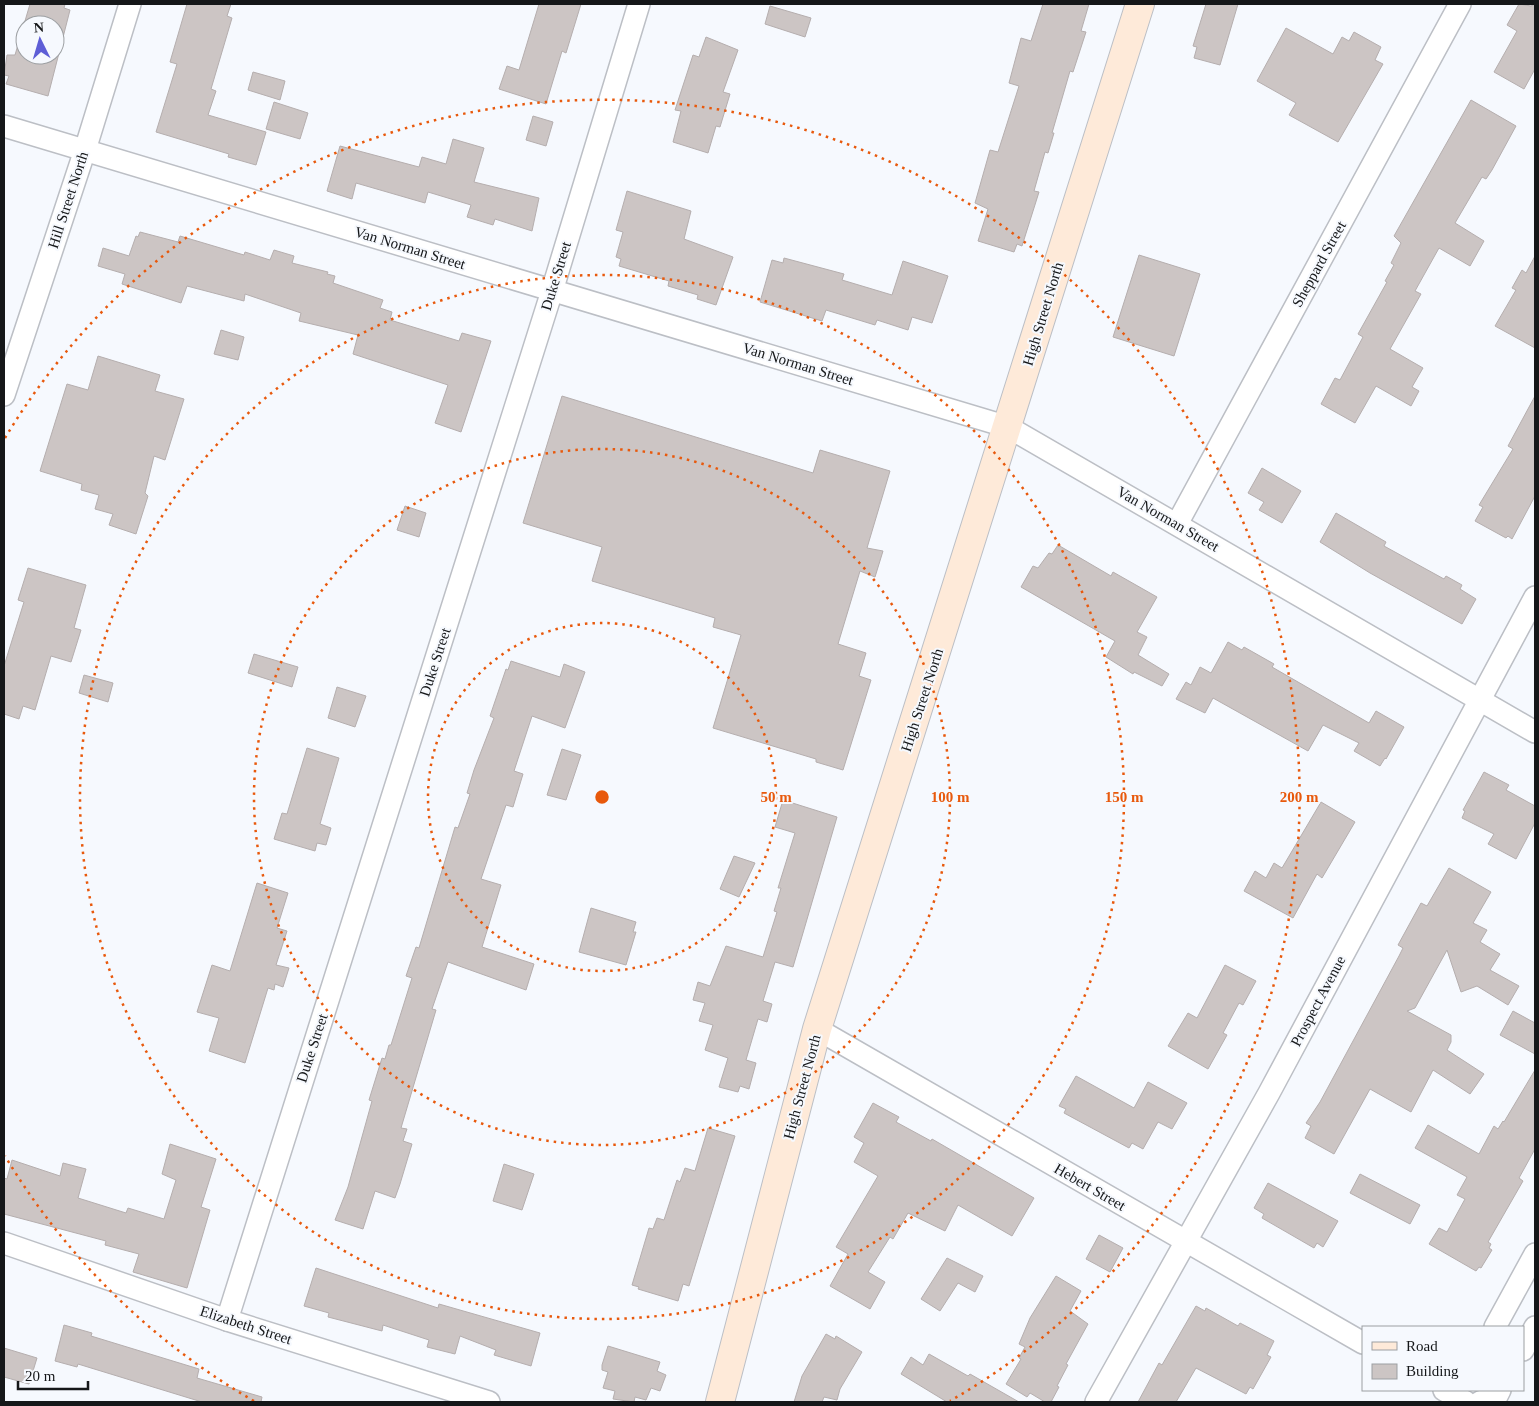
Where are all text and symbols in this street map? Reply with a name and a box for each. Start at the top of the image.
north arrow [15,15,65,65]
text: N [33,20,45,35]
street label: Hill Street North [45,149,91,250]
street label: Sheppard Street [1289,218,1350,310]
street label: Van Norman Street [353,224,468,273]
street label: Duke Street [538,239,574,312]
street label: High Street North [1020,260,1067,368]
street label: Van Norman Street [741,340,856,389]
street label: Van Norman Street [1114,483,1223,555]
street label: Duke Street [416,625,454,698]
street label: High Street North [898,646,946,754]
centre of rings [593,788,611,806]
text: 50 m [760,789,792,805]
text: 100 m [931,789,970,805]
text: 150 m [1105,789,1144,805]
text: 200 m [1280,789,1319,805]
street label: Prospect Avenue [1287,953,1349,1049]
street label: Duke Street [293,1011,331,1084]
street label: High Street North [780,1033,824,1141]
street label: Hebert Street [1052,1160,1129,1214]
street label: Elizabeth Street [198,1303,295,1348]
legend [1362,1326,1524,1391]
text: Road [1406,1338,1438,1354]
scale bar [18,1358,88,1390]
text: Building [1406,1363,1459,1379]
text: 20 m [25,1368,56,1384]

